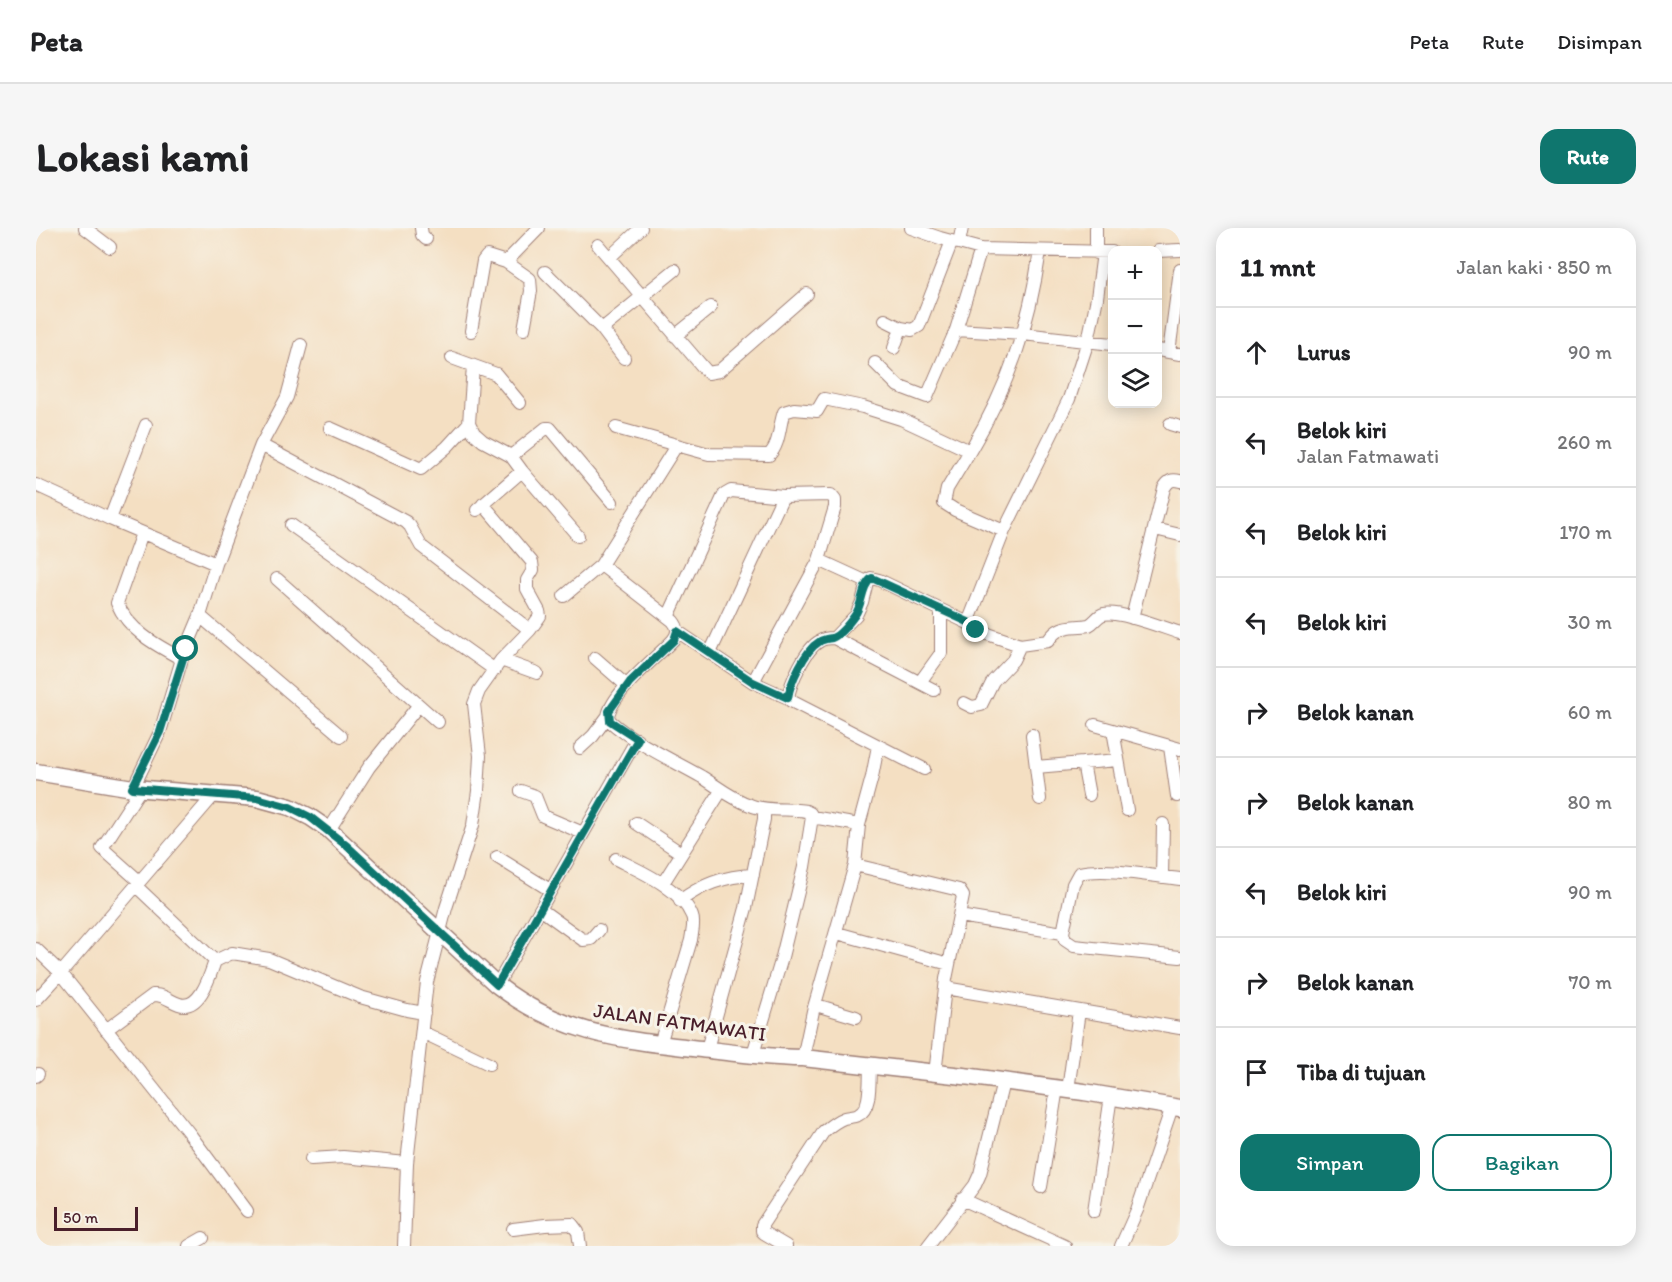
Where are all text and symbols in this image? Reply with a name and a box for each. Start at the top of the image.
text: Peta [30,24,83,58]
text: Peta [1409,29,1449,54]
text: Rute [1482,29,1524,54]
text: Disimpan [1557,29,1642,54]
button: Rute [1540,129,1636,184]
text: Lokasi kami [36,131,250,182]
map controls [1108,246,1162,408]
button: + [1108,246,1162,300]
text: 11 mnt [1240,251,1315,283]
text: Jalan kaki · 850 m [1457,255,1612,279]
button: − [1108,300,1162,354]
icon: ahead [1240,336,1273,369]
text: Lurus [1297,339,1351,366]
text: 90 m [1568,340,1612,364]
button: layers [1108,354,1162,408]
text: Belok kiri [1297,417,1387,444]
icon: left [1240,426,1273,459]
text: 260 m [1557,430,1612,454]
text: Jalan Fatmawati [1297,444,1439,468]
icon: left [1240,516,1273,549]
text: Belok kiri [1297,519,1387,546]
text: 170 m [1559,520,1612,544]
icon: left [1240,606,1273,639]
text: Belok kiri [1297,609,1387,636]
text: 30 m [1567,610,1612,634]
route end [962,616,988,642]
route start [172,635,198,661]
icon: right [1240,696,1273,729]
text: Belok kanan [1297,699,1414,726]
text: 60 m [1568,700,1612,724]
icon: right [1240,786,1273,819]
text: Belok kanan [1297,789,1414,816]
text: 80 m [1567,790,1612,814]
icon: left [1240,876,1273,909]
text: Belok kiri [1297,879,1387,906]
text: 90 m [1568,880,1612,904]
icon: right [1240,966,1273,999]
text: Belok kanan [1297,969,1414,996]
text: 70 m [1568,970,1612,994]
street label: JALAN FATMAWATI [592,998,768,1046]
icon: arrive [1240,1056,1273,1089]
text: Tiba di tujuan [1297,1059,1426,1086]
button: Simpan [1240,1134,1420,1191]
button: Bagikan [1432,1134,1612,1191]
scale bar [54,1204,138,1232]
text: 50 m [63,1208,98,1227]

